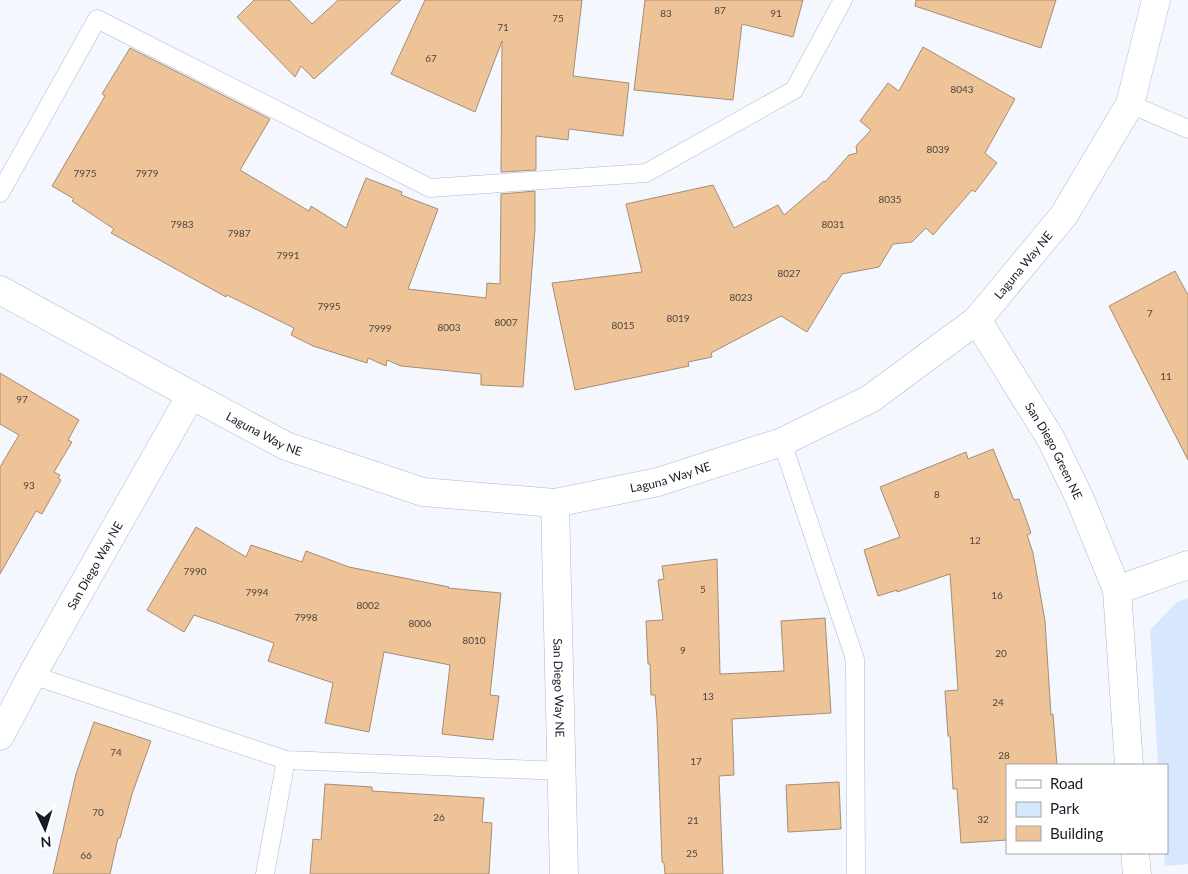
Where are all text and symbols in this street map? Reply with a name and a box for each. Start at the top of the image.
house number: 87 [714,4,726,16]
house number: 83 [660,7,672,19]
house number: 91 [770,7,782,19]
house number: 75 [552,12,564,24]
house number: 71 [497,21,509,33]
house number: 67 [425,52,437,64]
house number: 8043 [950,83,974,95]
house number: 8039 [926,143,950,155]
house number: 7975 [73,167,97,179]
house number: 7979 [135,167,159,179]
house number: 8035 [878,193,902,205]
house number: 7983 [170,218,194,230]
house number: 8031 [821,218,845,230]
house number: 7987 [227,227,251,239]
street label: Laguna Way NE [990,228,1055,302]
house number: 7991 [276,249,300,261]
house number: 8027 [777,267,801,279]
house number: 8023 [729,291,753,303]
house number: 7995 [317,300,341,312]
house number: 7 [1147,307,1153,319]
house number: 8019 [666,312,690,324]
house number: 8007 [494,316,518,328]
house number: 8015 [611,319,635,331]
house number: 8003 [437,321,461,333]
house number: 7999 [368,322,392,334]
house number: 11 [1160,370,1172,382]
house number: 97 [16,393,28,405]
street label: San Diego Green NE [1022,399,1086,502]
street label: Laguna Way NE [224,408,304,459]
street label: Laguna Way NE [629,458,713,495]
house number: 93 [23,479,35,491]
house number: 8 [934,488,940,500]
street label: San Diego Way NE [63,519,125,612]
house number: 12 [969,534,981,546]
house number: 7990 [183,565,207,577]
house number: 5 [700,583,706,595]
house number: 7994 [245,586,269,598]
house number: 16 [991,589,1003,601]
house number: 8002 [356,599,380,611]
house number: 7998 [294,611,318,623]
house number: 8006 [408,617,432,629]
house number: 8010 [462,634,486,646]
street label: San Diego Way NE [551,638,568,738]
house number: 9 [680,644,686,656]
house number: 20 [995,647,1007,659]
house number: 13 [702,690,714,702]
house number: 24 [992,696,1004,708]
house number: 74 [110,746,122,758]
house number: 28 [998,749,1010,761]
house number: 17 [690,755,702,767]
legend [1006,764,1168,854]
text: Road [1050,774,1083,792]
text: Park [1050,799,1080,817]
north arrow [20,804,70,854]
house number: 70 [92,806,104,818]
house number: 26 [433,811,445,823]
house number: 32 [977,813,989,825]
house number: 21 [687,814,699,826]
text: Building [1050,824,1103,842]
text: N [40,834,52,851]
house number: 25 [686,847,698,859]
house number: 66 [80,849,92,861]

